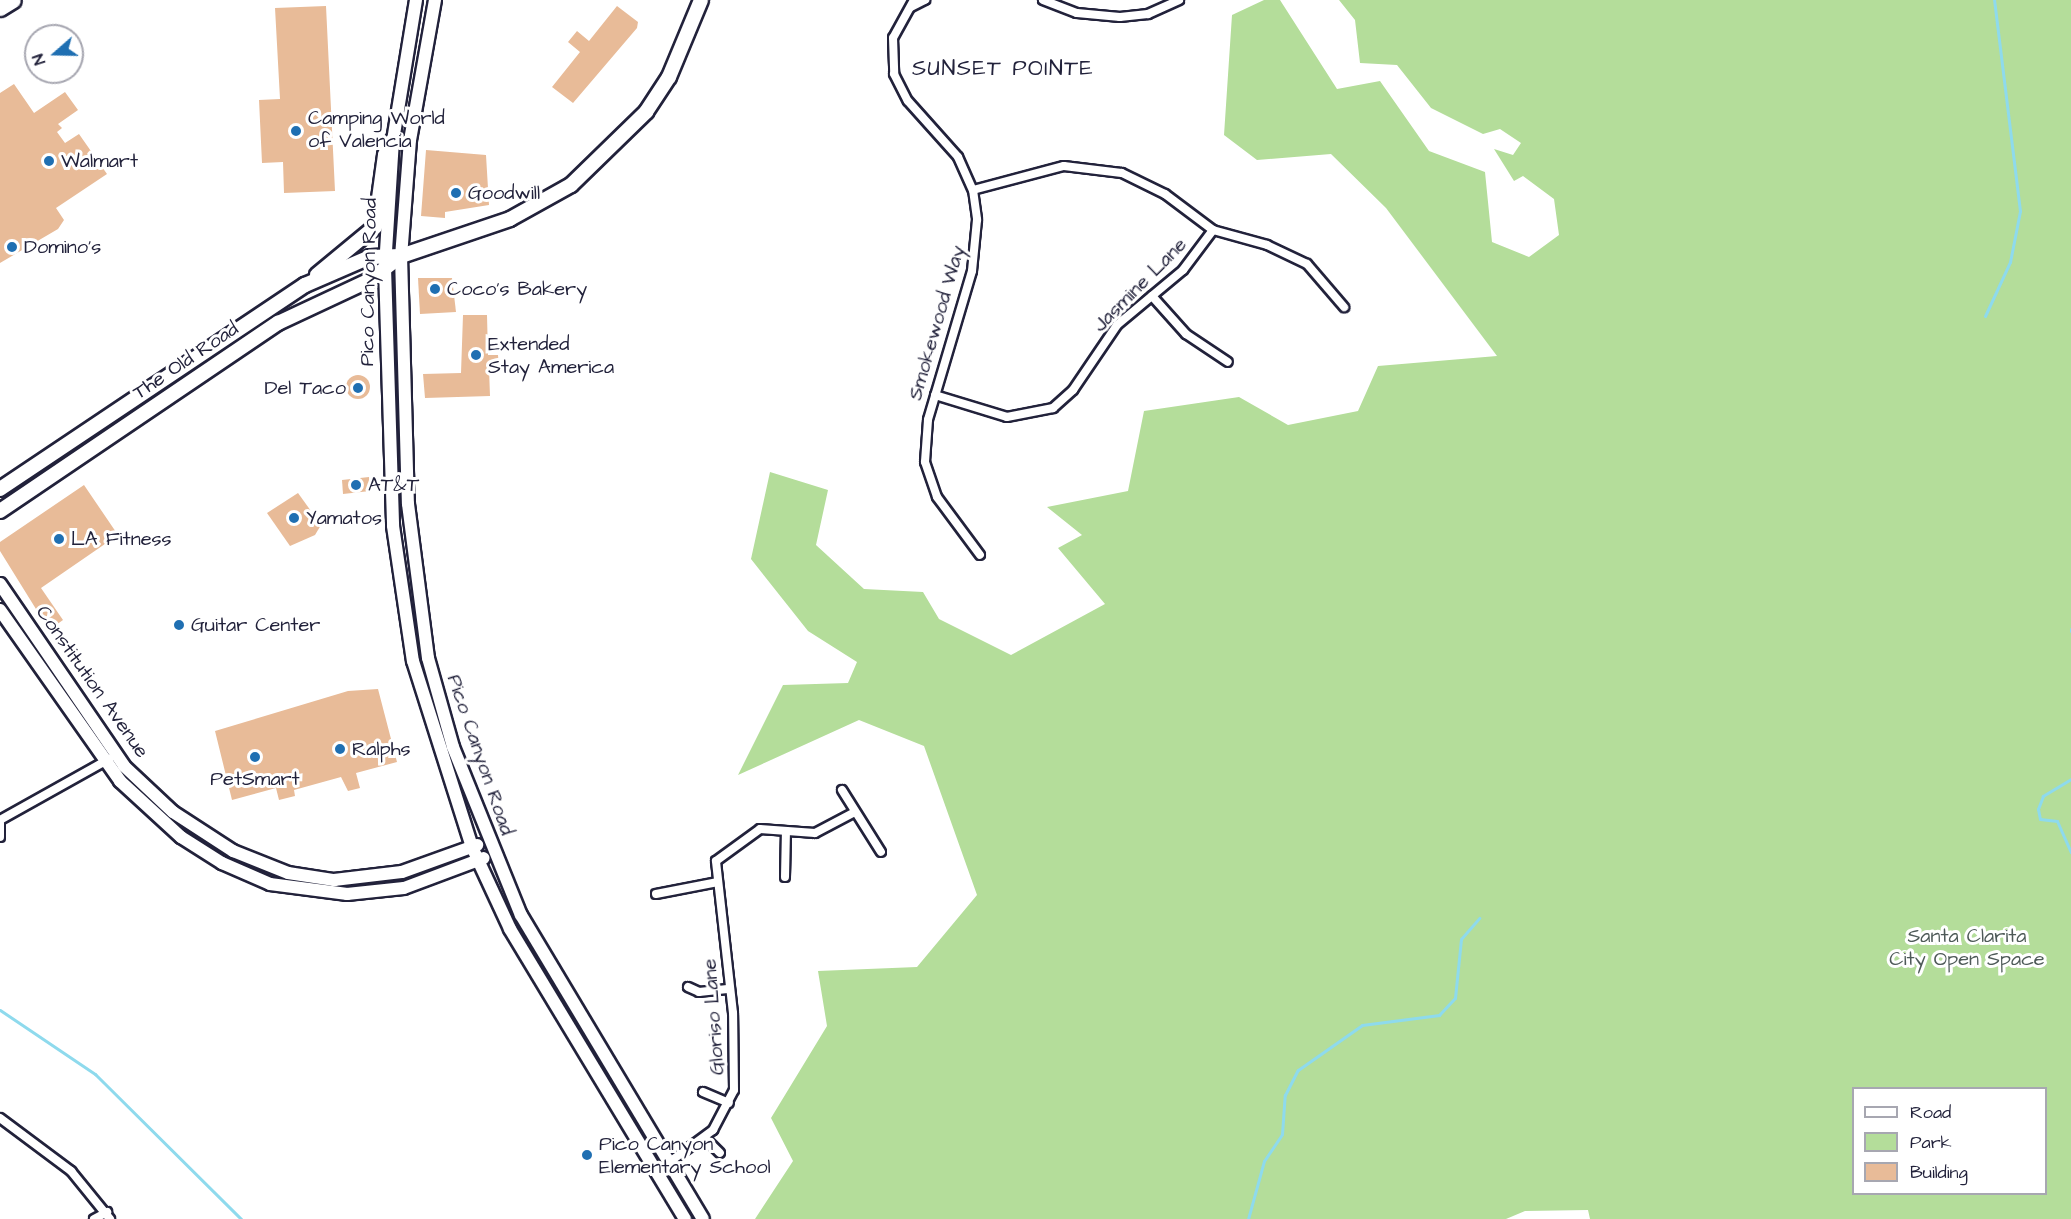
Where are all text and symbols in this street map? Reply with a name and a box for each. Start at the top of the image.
north arrow [24,24,84,84]
text: N [27,51,51,68]
district label: SUNSET POINTE [912,56,1094,82]
place label: Camping World of Valencia [308,107,445,154]
marker: Camping World of Valencia [289,124,303,138]
place label: Walmart [61,149,138,173]
marker: Walmart [42,154,56,168]
place label: Goodwill [468,181,540,205]
marker: Goodwill [449,186,463,200]
street label: Pico Canyon Road [356,198,382,366]
street label: Jasmine Lane [1088,233,1192,337]
place label: Domino's [24,235,101,259]
marker: Domino's [5,240,19,254]
street label: Smokewood Way [903,243,971,403]
place label: Coco's Bakery [447,277,587,301]
marker: Coco's Bakery [428,282,442,296]
street label: The Old Road [129,317,243,405]
place label: Extended Stay America [488,332,614,379]
marker: Extended Stay America [469,348,483,362]
place label: Del Taco [265,376,346,400]
marker: Del Taco [351,381,365,395]
place label: AT&T [368,473,419,497]
marker: AT&T [349,478,363,492]
place label: Yamatos [306,506,382,530]
marker: Yamatos [287,511,301,525]
place label: LA Fitness [71,527,172,551]
marker: LA Fitness [52,532,66,546]
street label: Constitution Avenue [31,601,153,763]
place label: Guitar Center [191,613,320,637]
marker: Guitar Center [172,618,186,632]
street label: Pico Canyon Road [441,672,519,838]
place label: Ralphs [352,737,411,761]
marker: Ralphs [333,742,347,756]
marker: PetSmart [248,750,262,764]
place label: PetSmart [210,767,300,791]
park label: Santa Clarita City Open Space [1889,924,2045,971]
street label: Gloriso Lane [698,958,730,1076]
legend [1852,1087,2047,1195]
text: Road [1910,1100,1951,1125]
text: Park [1910,1130,1952,1155]
place label: Pico Canyon Elementary School [599,1132,771,1179]
marker: Pico Canyon Elementary School [580,1148,594,1162]
text: Building [1910,1160,1968,1185]

